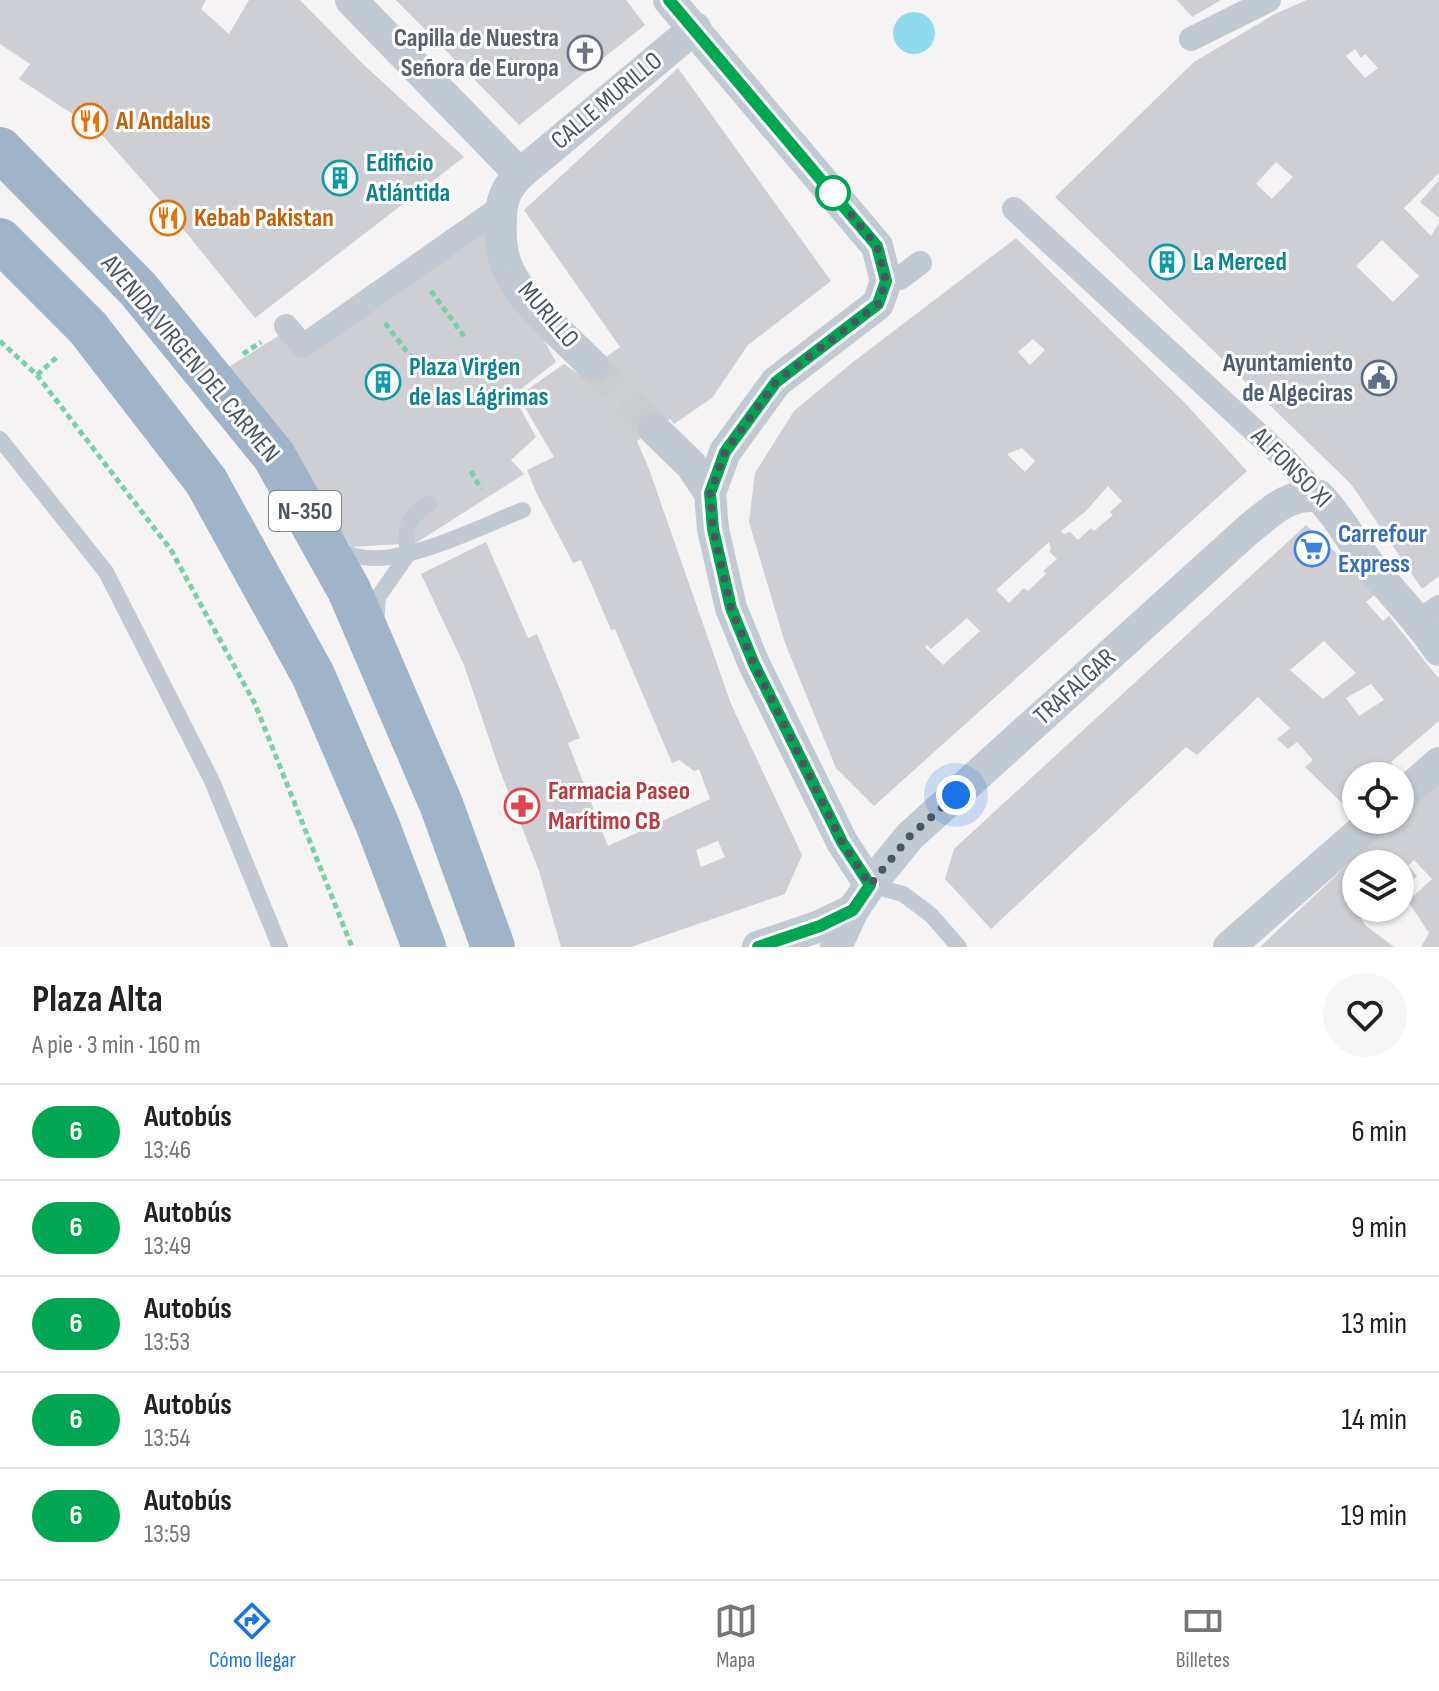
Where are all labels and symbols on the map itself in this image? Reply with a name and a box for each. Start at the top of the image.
place label: Capilla de Nuestra Señora de Europa [394,23,559,84]
church icon: Capilla de Nuestra Señora de Europa [566,34,604,72]
street label: CALLE MURILLO [545,46,669,156]
restaurant icon: Al Andalus [71,102,109,140]
place label: Al Andalus [115,106,211,137]
place label: Edificio Atlántida [365,148,450,209]
building icon: Edificio Atlántida [321,159,359,197]
unlabelled marker [816,176,850,210]
restaurant icon: Kebab Pakistan [149,199,187,237]
place label: Kebab Pakistan [194,203,334,234]
building icon: La Merced [1148,243,1186,281]
place label: La Merced [1193,247,1287,278]
street label: AVENIDA VIRGEN DEL CARMEN [93,248,286,469]
street label: MURILLO [511,276,585,354]
place label: Ayuntamiento de Algeciras [1222,348,1353,409]
place label: Plaza Virgen de las Lágrimas [409,352,549,413]
public building icon: Ayuntamiento de Algeciras [1360,359,1398,397]
building icon: Plaza Virgen de las Lágrimas [364,363,402,401]
street label: ALFONSO XI [1244,421,1338,515]
road number: N-350 [269,491,341,531]
place label: Carrefour Express [1338,519,1427,580]
supermarket icon: Carrefour Express [1293,530,1331,568]
street label: TRAFALGAR [1028,642,1122,732]
your location [936,775,976,815]
place label: Farmacia Paseo Marítimo CB [548,776,690,837]
pharmacy icon: Farmacia Paseo Marítimo CB [503,787,541,825]

